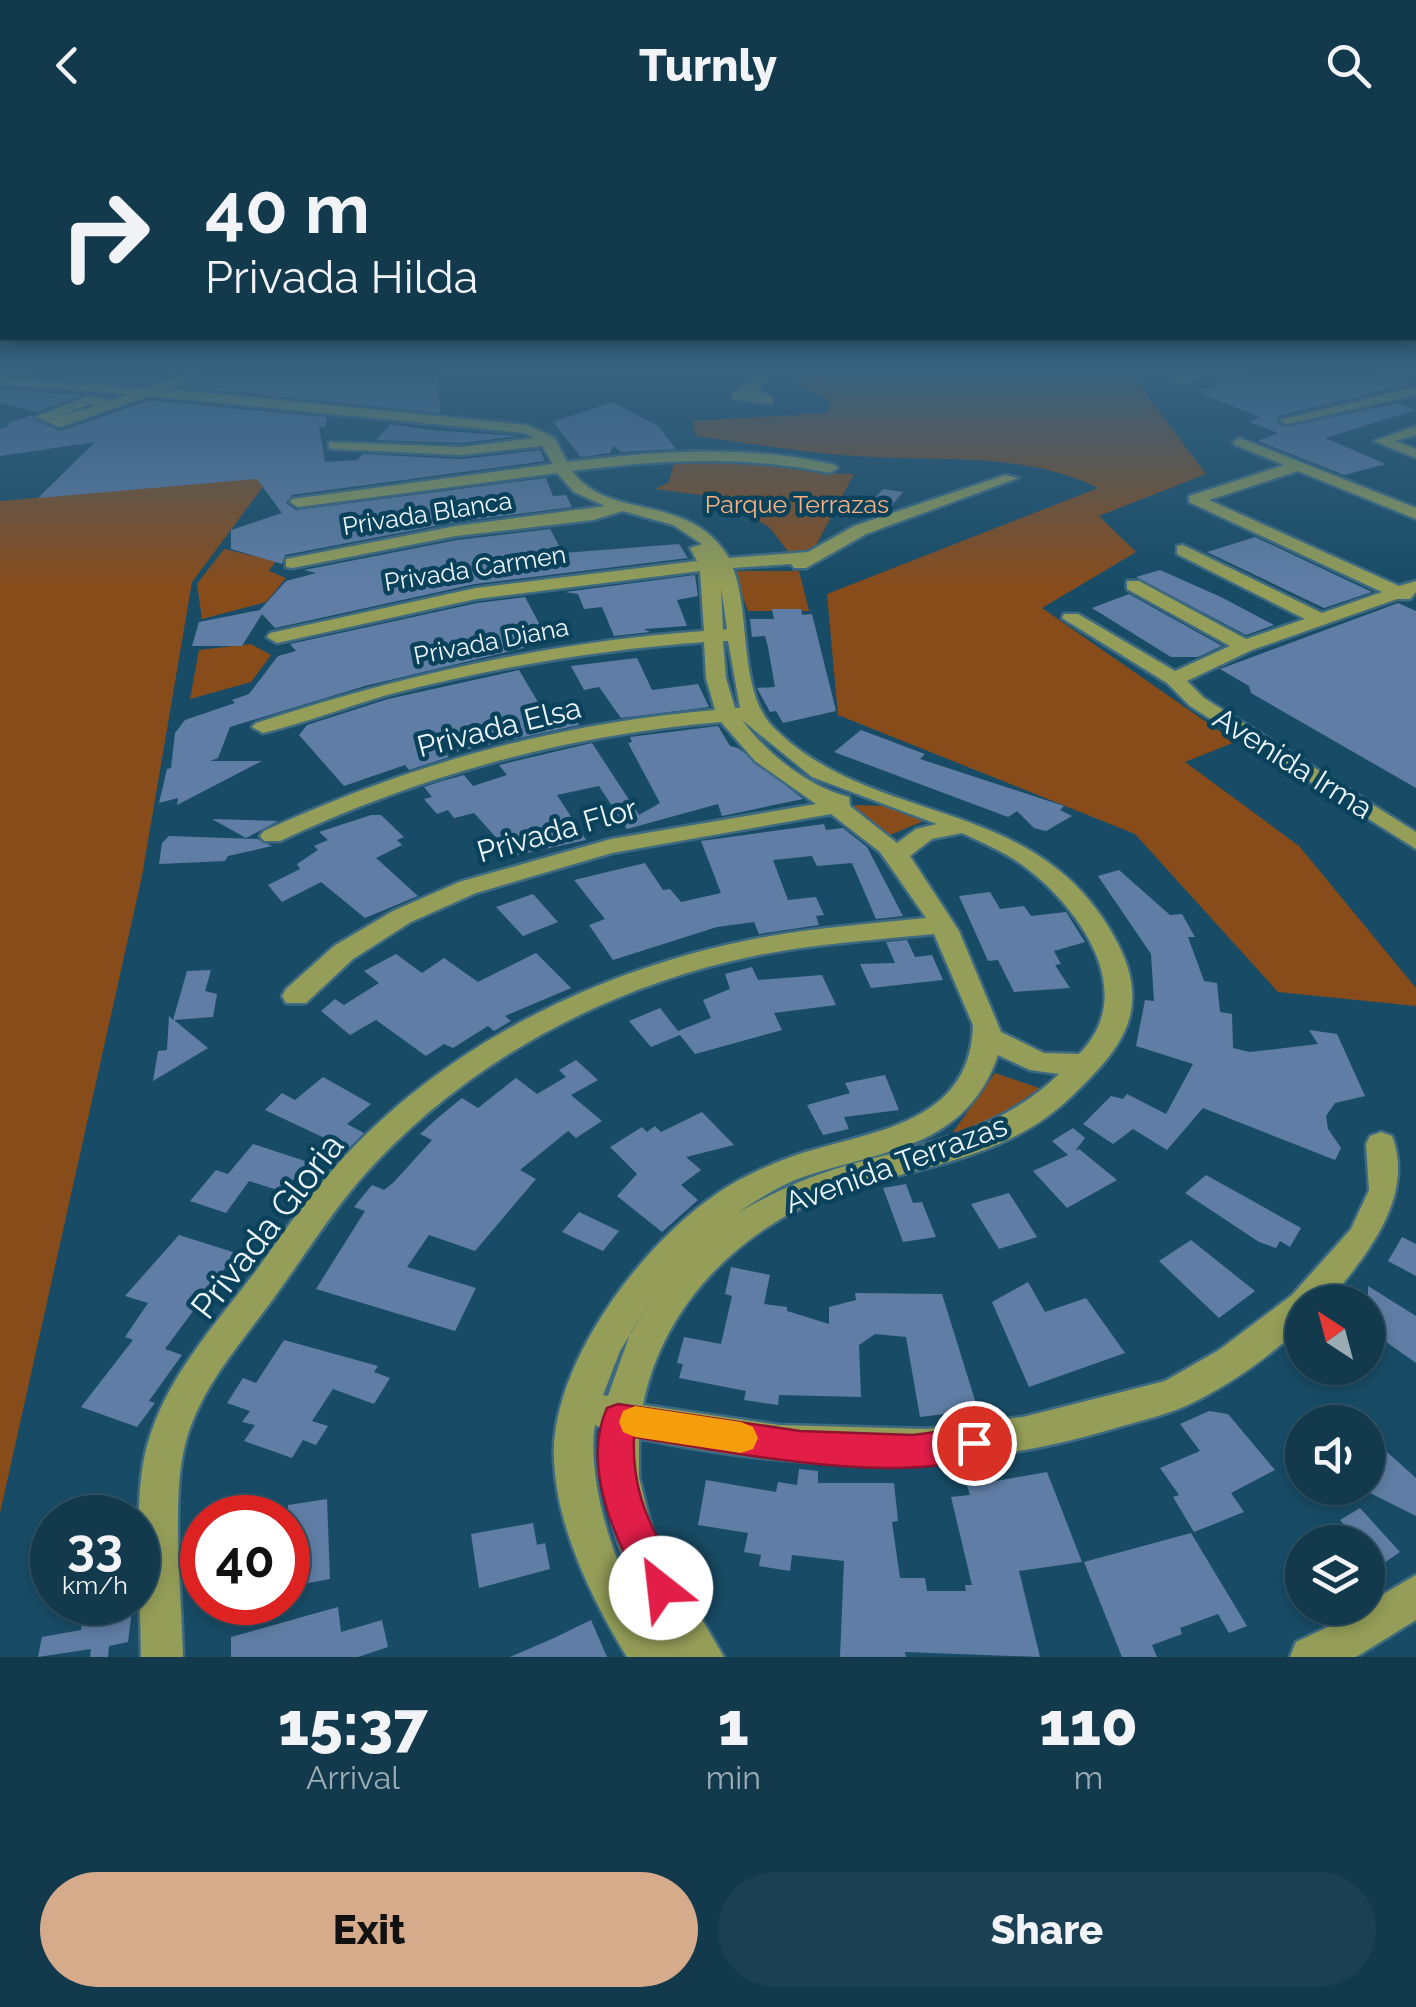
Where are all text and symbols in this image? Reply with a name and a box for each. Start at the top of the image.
icon: back [40,38,95,93]
icon: search [1321,38,1376,93]
text: Turnly [639,39,777,92]
text: 40 m [205,167,370,249]
icon: right [40,170,170,300]
text: Privada Hilda [205,251,478,304]
street label: Privada Blanca [340,485,514,541]
park label: Parque Terrazas [705,489,889,519]
street label: Privada Carmen [382,539,568,597]
street label: Privada Diana [411,611,571,671]
street label: Privada Elsa [413,690,585,764]
street label: Avenida Irma [1207,700,1379,826]
street label: Privada Flor [473,790,641,870]
street label: Avenida Terrazas [780,1108,1012,1220]
street label: Privada Gloria [182,1125,352,1327]
north arrow [1285,1285,1385,1385]
map controls [1285,1285,1385,1625]
pin [932,1401,1017,1486]
button: sound [1285,1405,1385,1505]
icon: arrive [947,1416,1002,1471]
speed limit sign: 40 [180,1495,310,1625]
text: 33 [67,1518,123,1577]
button: layers [1285,1525,1385,1625]
position arrow [609,1536,713,1640]
text: km/h [62,1570,128,1600]
text: 15:37 [278,1689,428,1759]
text: 1 [718,1689,749,1759]
text: 110 [1039,1689,1138,1759]
text: Arrival [306,1759,400,1796]
text: min [706,1759,761,1796]
text: m [1074,1759,1103,1796]
button: Exit [40,1872,698,1987]
button: Share [718,1872,1376,1987]

